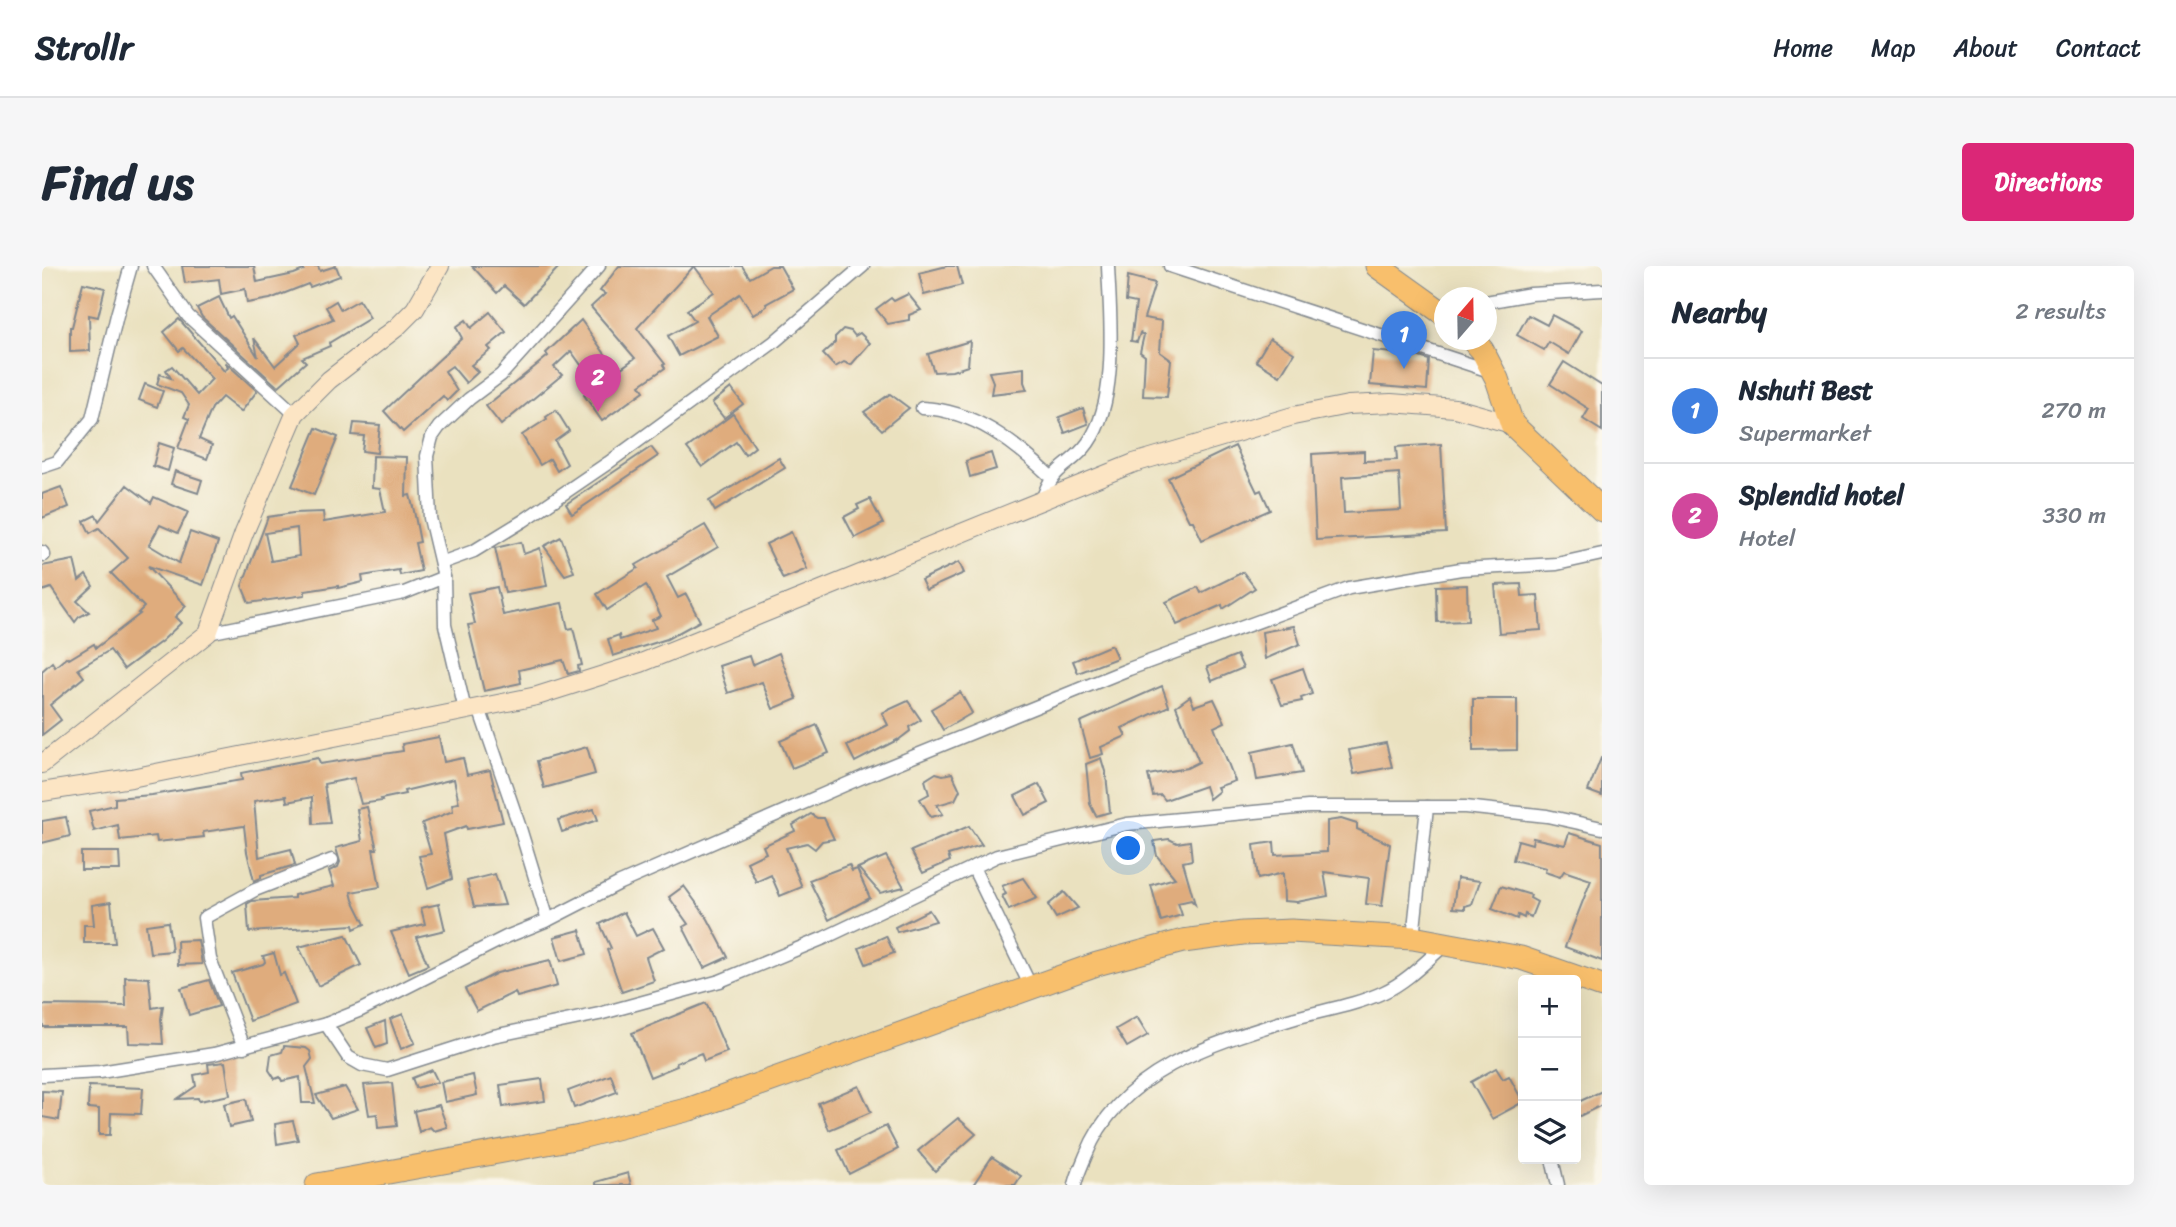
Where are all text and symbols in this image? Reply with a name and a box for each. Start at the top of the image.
text: Strollr [35,19,133,77]
text: Home [1773,27,1833,69]
text: Map [1871,27,1915,69]
text: About [1953,27,2018,69]
text: Contact [2056,27,2141,69]
text: Find us [42,139,194,226]
button: Directions [1962,143,2134,221]
text: Nearby [1672,285,1767,339]
north arrow [1434,287,1497,350]
text: 2 results [2015,291,2106,332]
pin: 1 [1381,311,1427,369]
pin: 2 [575,354,621,412]
text: Nshuti Best [1739,367,1873,413]
text: 1 [1690,390,1700,431]
text: 270 m [2041,390,2106,431]
text: Supermarket [1739,413,1871,454]
text: Splendid hotel [1739,472,1904,518]
text: 2 [1688,495,1702,536]
text: 330 m [2043,495,2106,536]
text: Hotel [1739,518,1795,559]
your location [1111,831,1145,865]
map controls [1518,975,1581,1164]
button: + [1518,975,1581,1038]
button: − [1518,1038,1581,1101]
button: layers [1518,1101,1581,1164]

